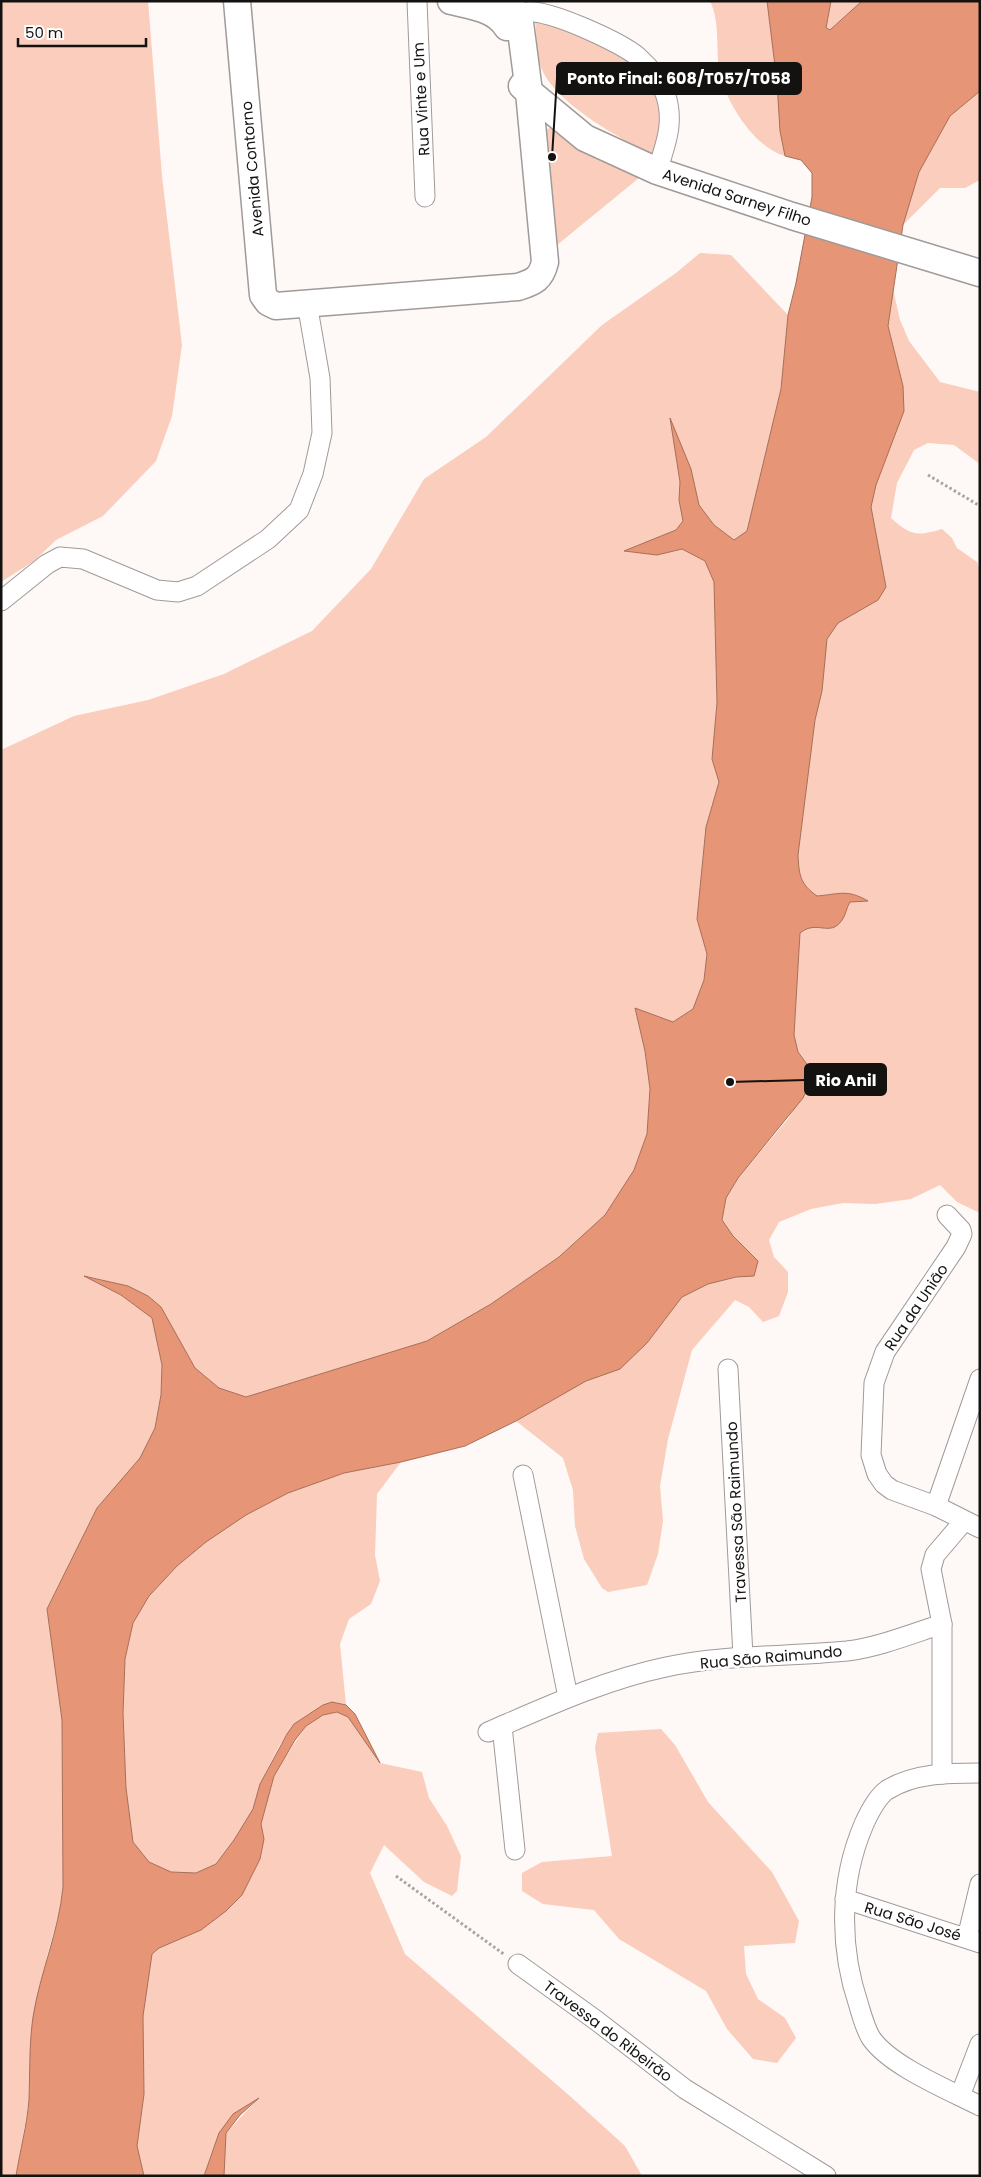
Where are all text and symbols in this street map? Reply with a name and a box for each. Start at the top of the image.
scale bar [18,15,145,47]
text: 50 m [25,22,63,43]
street label: Rua Vinte e Um [408,42,434,156]
callout: Ponto Final: 608/T057/T058 [557,63,801,94]
text: Ponto Final: 608/T057/T058 [567,67,791,90]
street label: Avenida Contorno [236,100,268,238]
street label: Avenida Sarney Filho [660,163,814,231]
callout: Rio Anil [805,1064,886,1095]
text: Rio Anil [816,1069,876,1092]
street label: Rua da União [879,1260,953,1354]
street label: Travessa São Raimundo [721,1421,751,1603]
street label: Rua São Raimundo [699,1640,843,1674]
street label: Rua São José [862,1896,964,1946]
street label: Travessa do Ribeirão [539,1976,677,2086]

